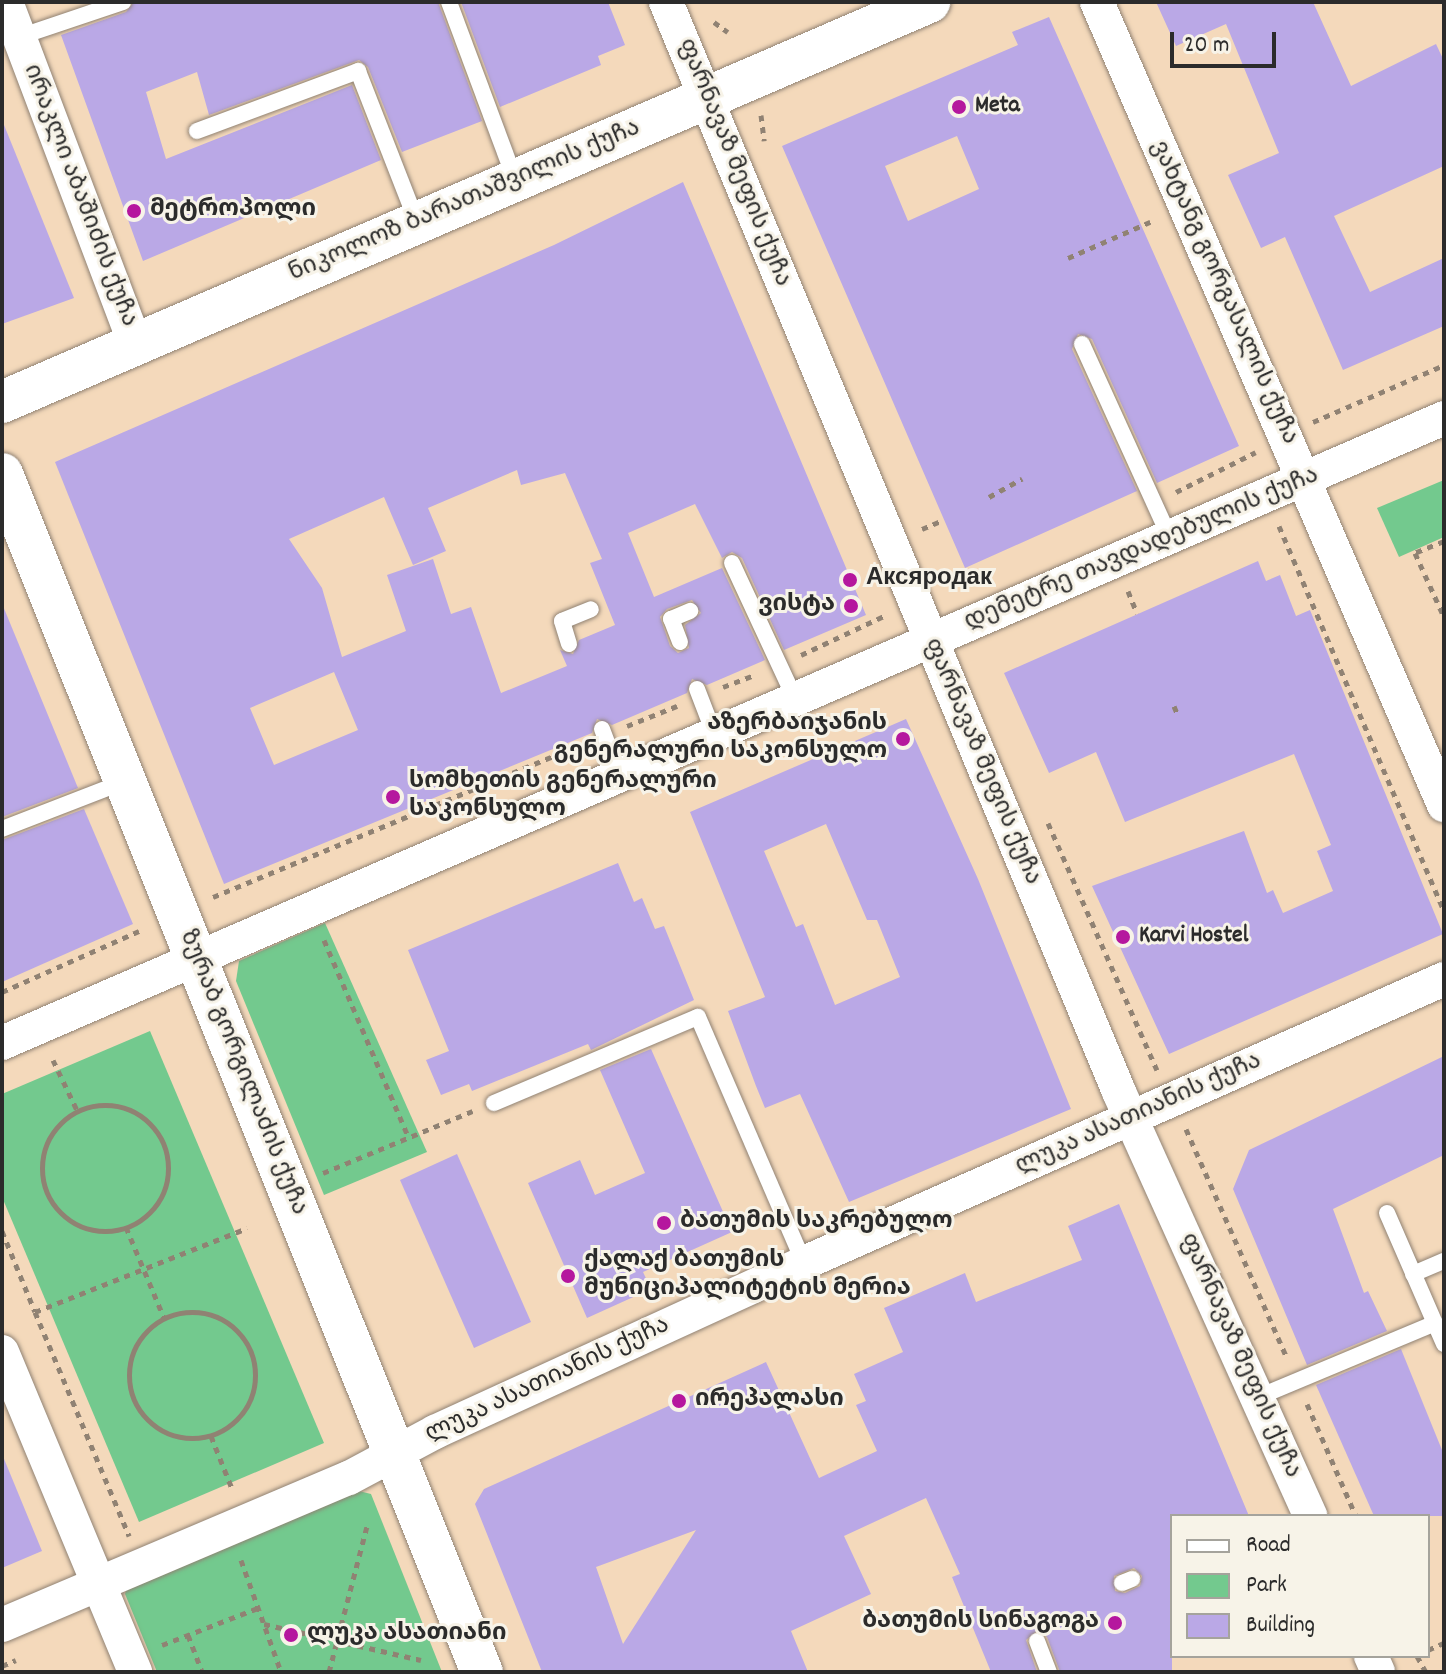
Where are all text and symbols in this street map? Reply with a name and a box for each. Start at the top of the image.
scale bar [1174,16,1280,66]
text: 20 m [1184,29,1230,63]
street label: ფარნავაზ მეფის ქუჩა [670,35,796,291]
street label: ირაკლი აბაშიძის ქუჩა [16,61,142,331]
place label: Meta [975,93,1020,121]
marker: Meta [950,98,968,116]
street label: ნიკოლოზ ბარათაშვილის ქუჩა [285,115,645,289]
street label: ვახტანგ გორგასალის ქუჩა [1143,137,1303,449]
place label: მეტროპოლი [150,197,316,225]
marker: მეტროპოლი [125,202,143,220]
street label: დემეტრე თავდადებულის ქუჩა [961,462,1323,638]
place label: Аксяродак [866,566,992,594]
marker: Аксяродак [841,571,859,589]
place label: ვისტა [758,592,835,620]
marker: ვისტა [842,597,860,615]
street label: ფარნავაზ მეფის ქუჩა [916,634,1046,890]
place label: აზერბაიჯანის გენერალური საკონსულო [554,711,887,767]
marker: აზერბაიჯანის გენერალური საკონსულო [894,730,912,748]
place label: სომხეთის გენერალური საკონსულო [409,769,717,825]
marker: სომხეთის გენერალური საკონსულო [384,788,402,806]
place label: Karvi Hostel [1139,923,1248,951]
street label: ზურაბ გორგილაძის ქუჩა [172,926,312,1220]
marker: Karvi Hostel [1114,928,1132,946]
street label: ლუკა ასათიანის ქუჩა [1012,1048,1266,1182]
place label: ბათუმის საკრებულო [680,1209,953,1237]
marker: ბათუმის საკრებულო [655,1214,673,1232]
street label: ფარნავაზ მეფის ქუჩა [1172,1229,1306,1483]
place label: ქალაქ ბათუმის მუნიციპალიტეტის მერია [584,1248,911,1304]
marker: ქალაქ ბათუმის მუნიციპალიტეტის მერია [559,1267,577,1285]
street label: ლუკა ასათიანის ქუჩა [421,1312,675,1450]
place label: ირეპალასი [695,1387,844,1415]
marker: ირეპალასი [670,1392,688,1410]
legend [1170,1514,1430,1658]
text: Road [1246,1529,1291,1563]
text: Park [1246,1569,1287,1603]
place label: ბათუმის სინაგოგა [862,1609,1099,1637]
text: Building [1246,1609,1315,1643]
marker: ბათუმის სინაგოგა [1106,1614,1124,1632]
place label: ლუკა ასათიანი [307,1621,506,1649]
marker: ლუკა ასათიანი [282,1626,300,1644]

